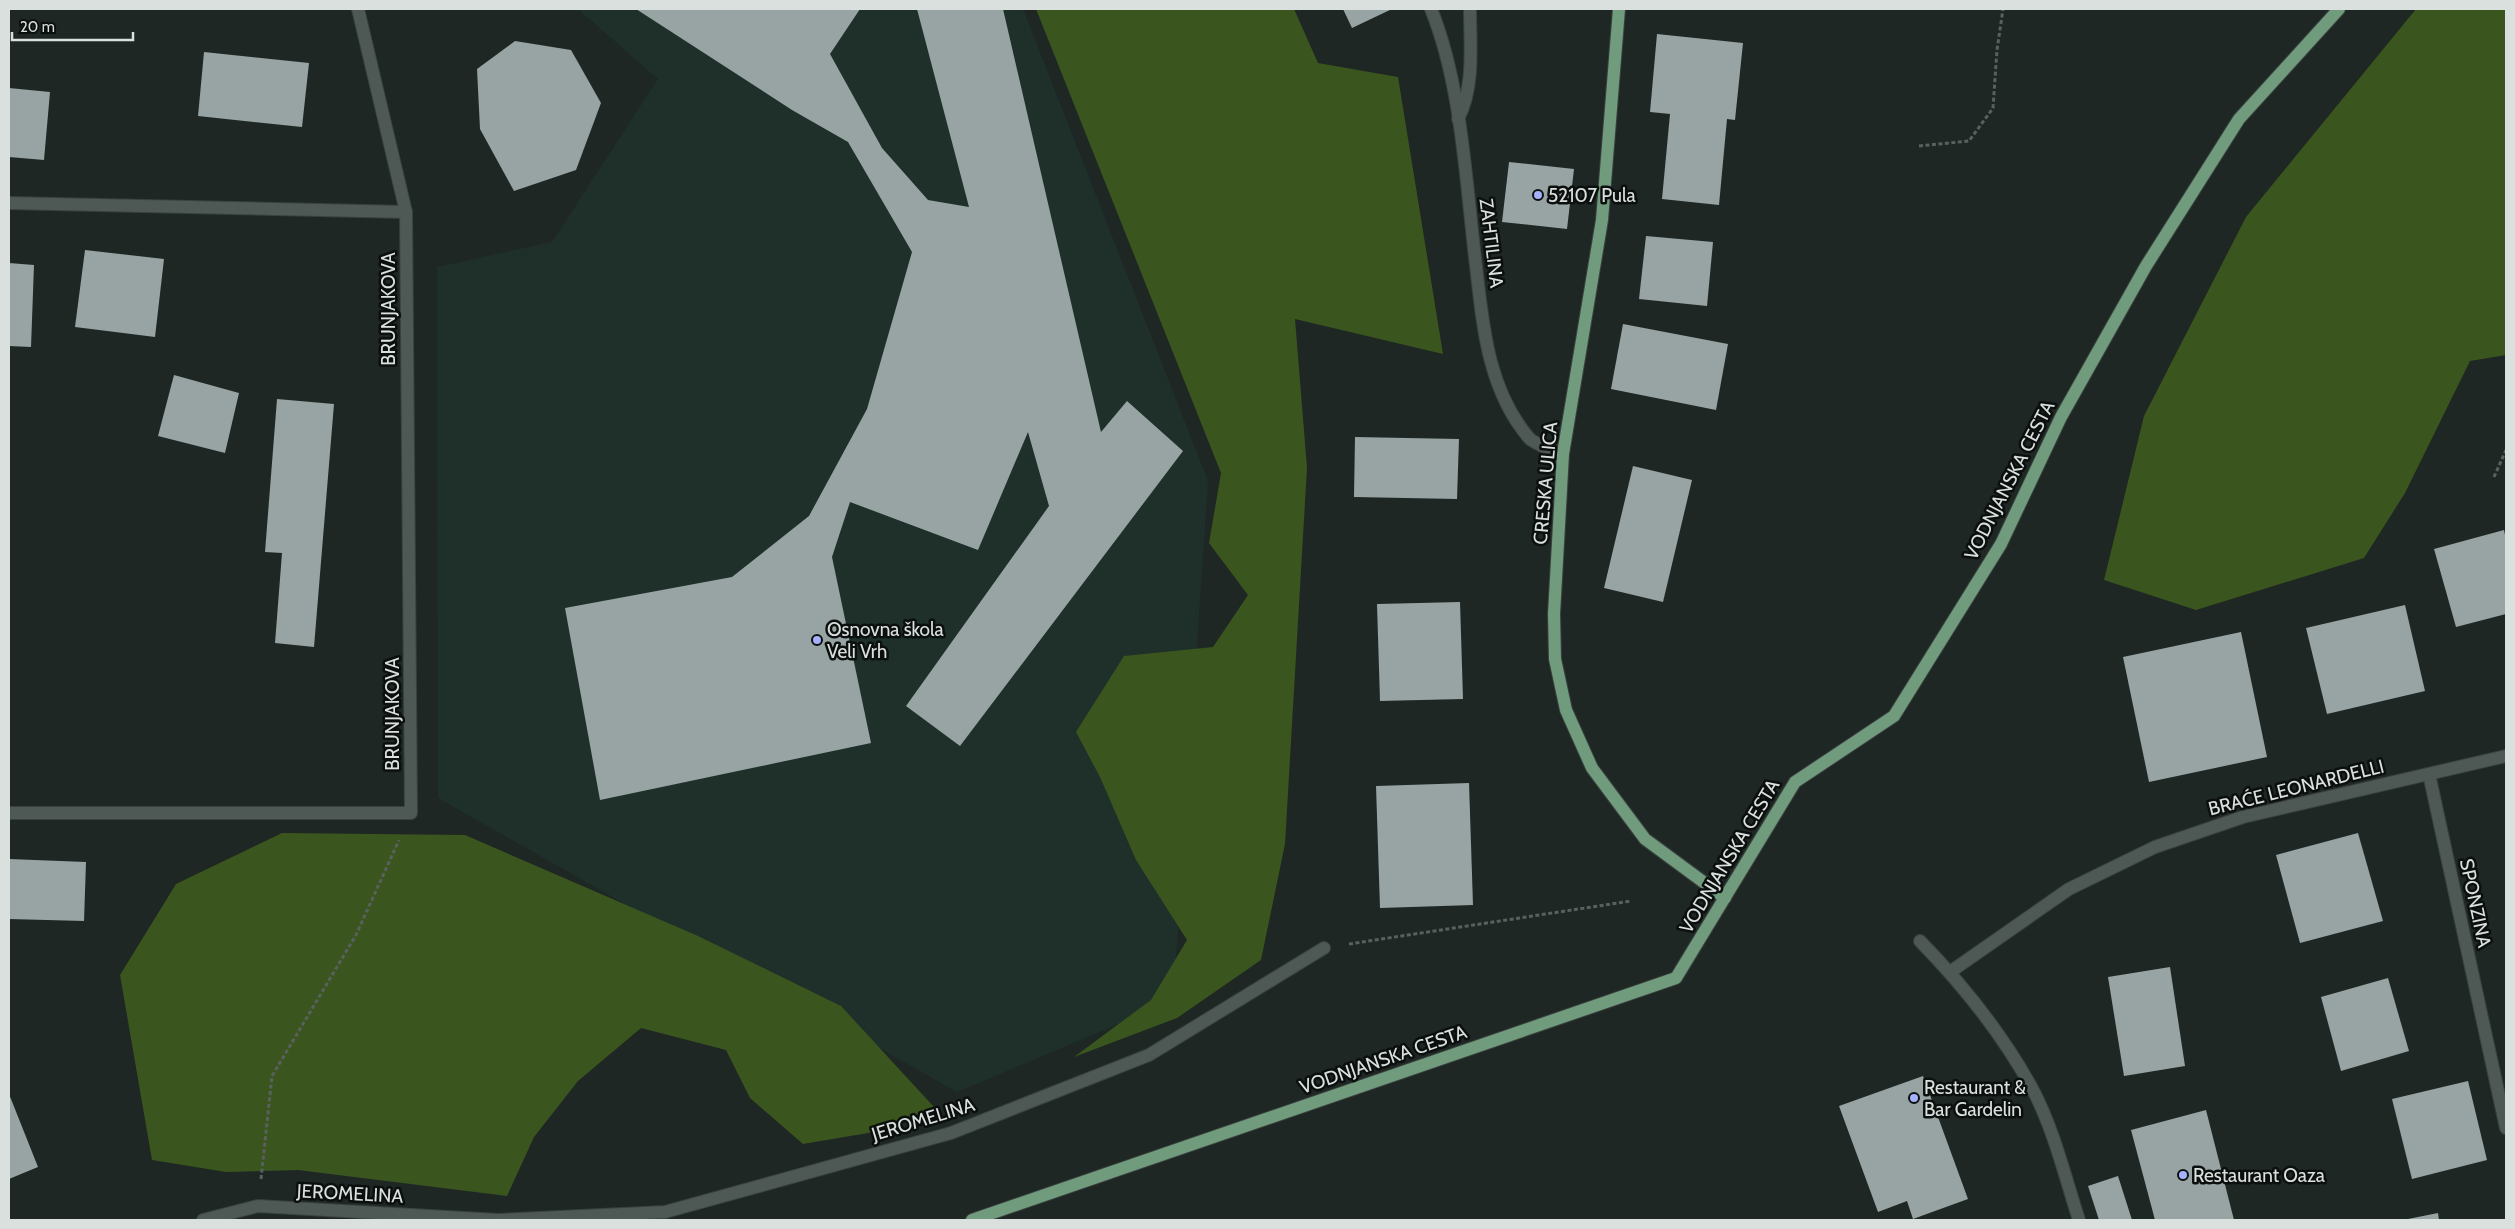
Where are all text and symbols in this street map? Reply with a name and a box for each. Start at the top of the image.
scale bar [12,10,134,42]
text: 20 m [20,18,55,36]
place label: 52107 Pula [1548,184,1636,207]
marker: 52107 Pula [1532,189,1544,201]
street label: ZAHTILINA [1475,197,1508,289]
street label: BRUNJAKOVA [377,252,400,366]
street label: VODNJANSKA CESTA [1959,397,2060,563]
street label: CRESKA ULICA [1529,420,1562,545]
place label: Osnovna škola Veli Vrh [827,618,944,663]
marker: Osnovna škola Veli Vrh [811,634,823,646]
street label: BRUNJAKOVA [381,657,404,771]
street label: BRAĆE LEONARDELLI [2206,754,2386,820]
street label: VODNJANSKA CESTA [1674,775,1785,937]
street label: SPONZINA [2455,857,2496,950]
street label: VODNJANSKA CESTA [1297,1020,1470,1099]
place label: Restaurant & Bar Gardelin [1924,1076,2026,1121]
marker: Restaurant & Bar Gardelin [1908,1092,1920,1104]
street label: JEROMELINA [868,1093,978,1146]
place label: Restaurant Oaza [2193,1164,2325,1187]
marker: Restaurant Oaza [2177,1169,2189,1181]
street label: JEROMELINA [295,1179,404,1208]

